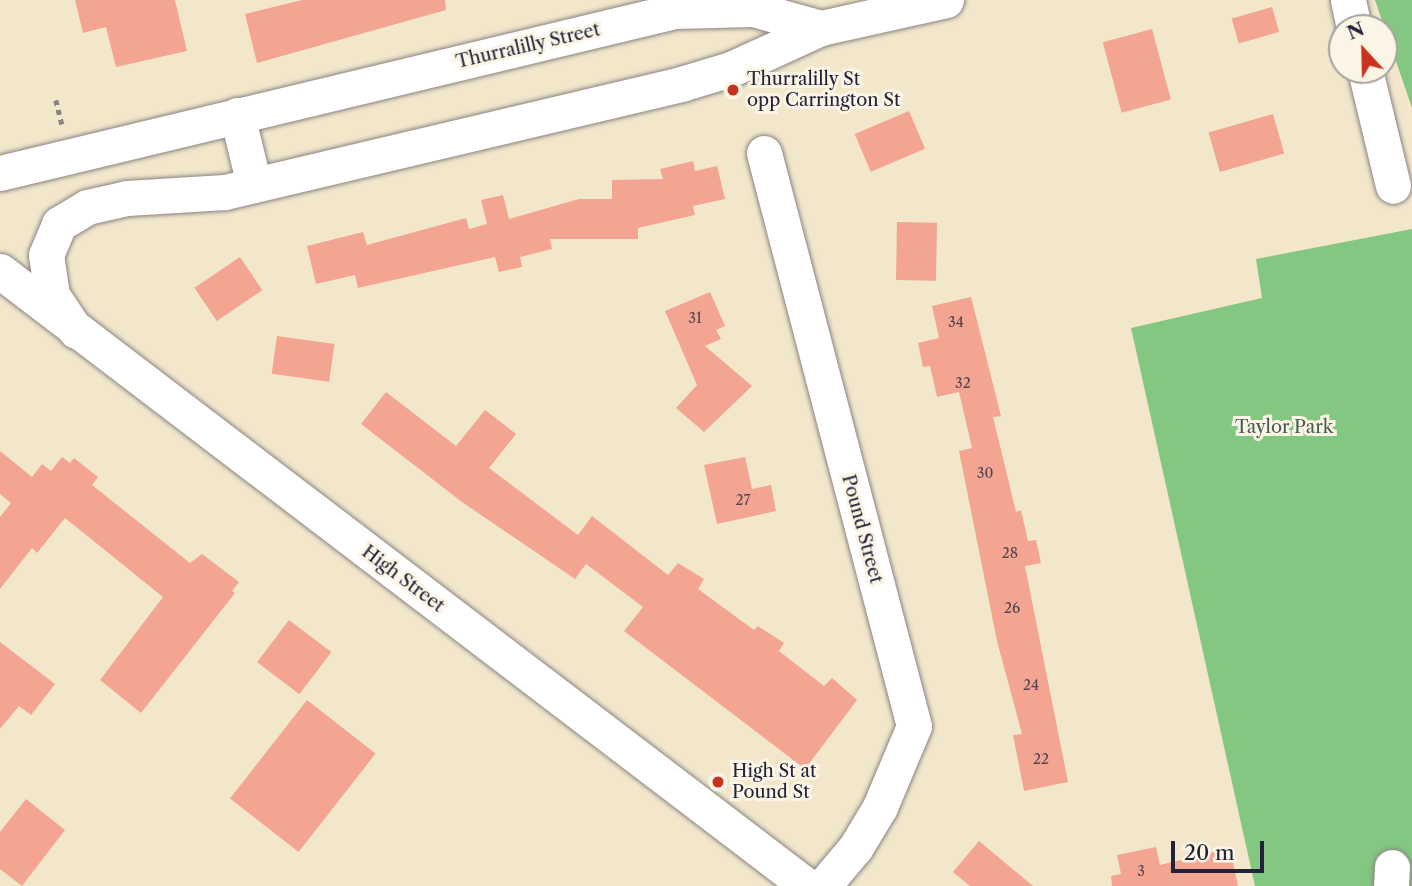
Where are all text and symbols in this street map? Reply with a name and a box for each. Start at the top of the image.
north arrow [1328,14,1398,84]
text: N [1344,17,1368,45]
street label: Thurralilly Street [454,19,602,73]
place label: Thurralilly St opp Carrington St [747,69,900,112]
marker: Thurralilly St opp Carrington St [725,82,741,98]
house number: 31 [688,310,702,326]
house number: 34 [948,314,964,330]
house number: 32 [955,375,971,391]
park label: Taylor Park [1235,416,1333,438]
house number: 30 [977,465,993,481]
street label: Pound Street [837,472,887,586]
house number: 27 [736,492,750,508]
street label: High Street [358,541,448,617]
house number: 28 [1002,545,1018,561]
house number: 26 [1004,600,1020,616]
house number: 24 [1023,677,1039,693]
house number: 22 [1033,751,1049,767]
place label: High St at Pound St [732,761,816,804]
marker: High St at Pound St [710,774,726,790]
scale bar [1174,826,1267,870]
text: 20 m [1184,840,1235,865]
house number: 3 [1137,863,1145,879]

